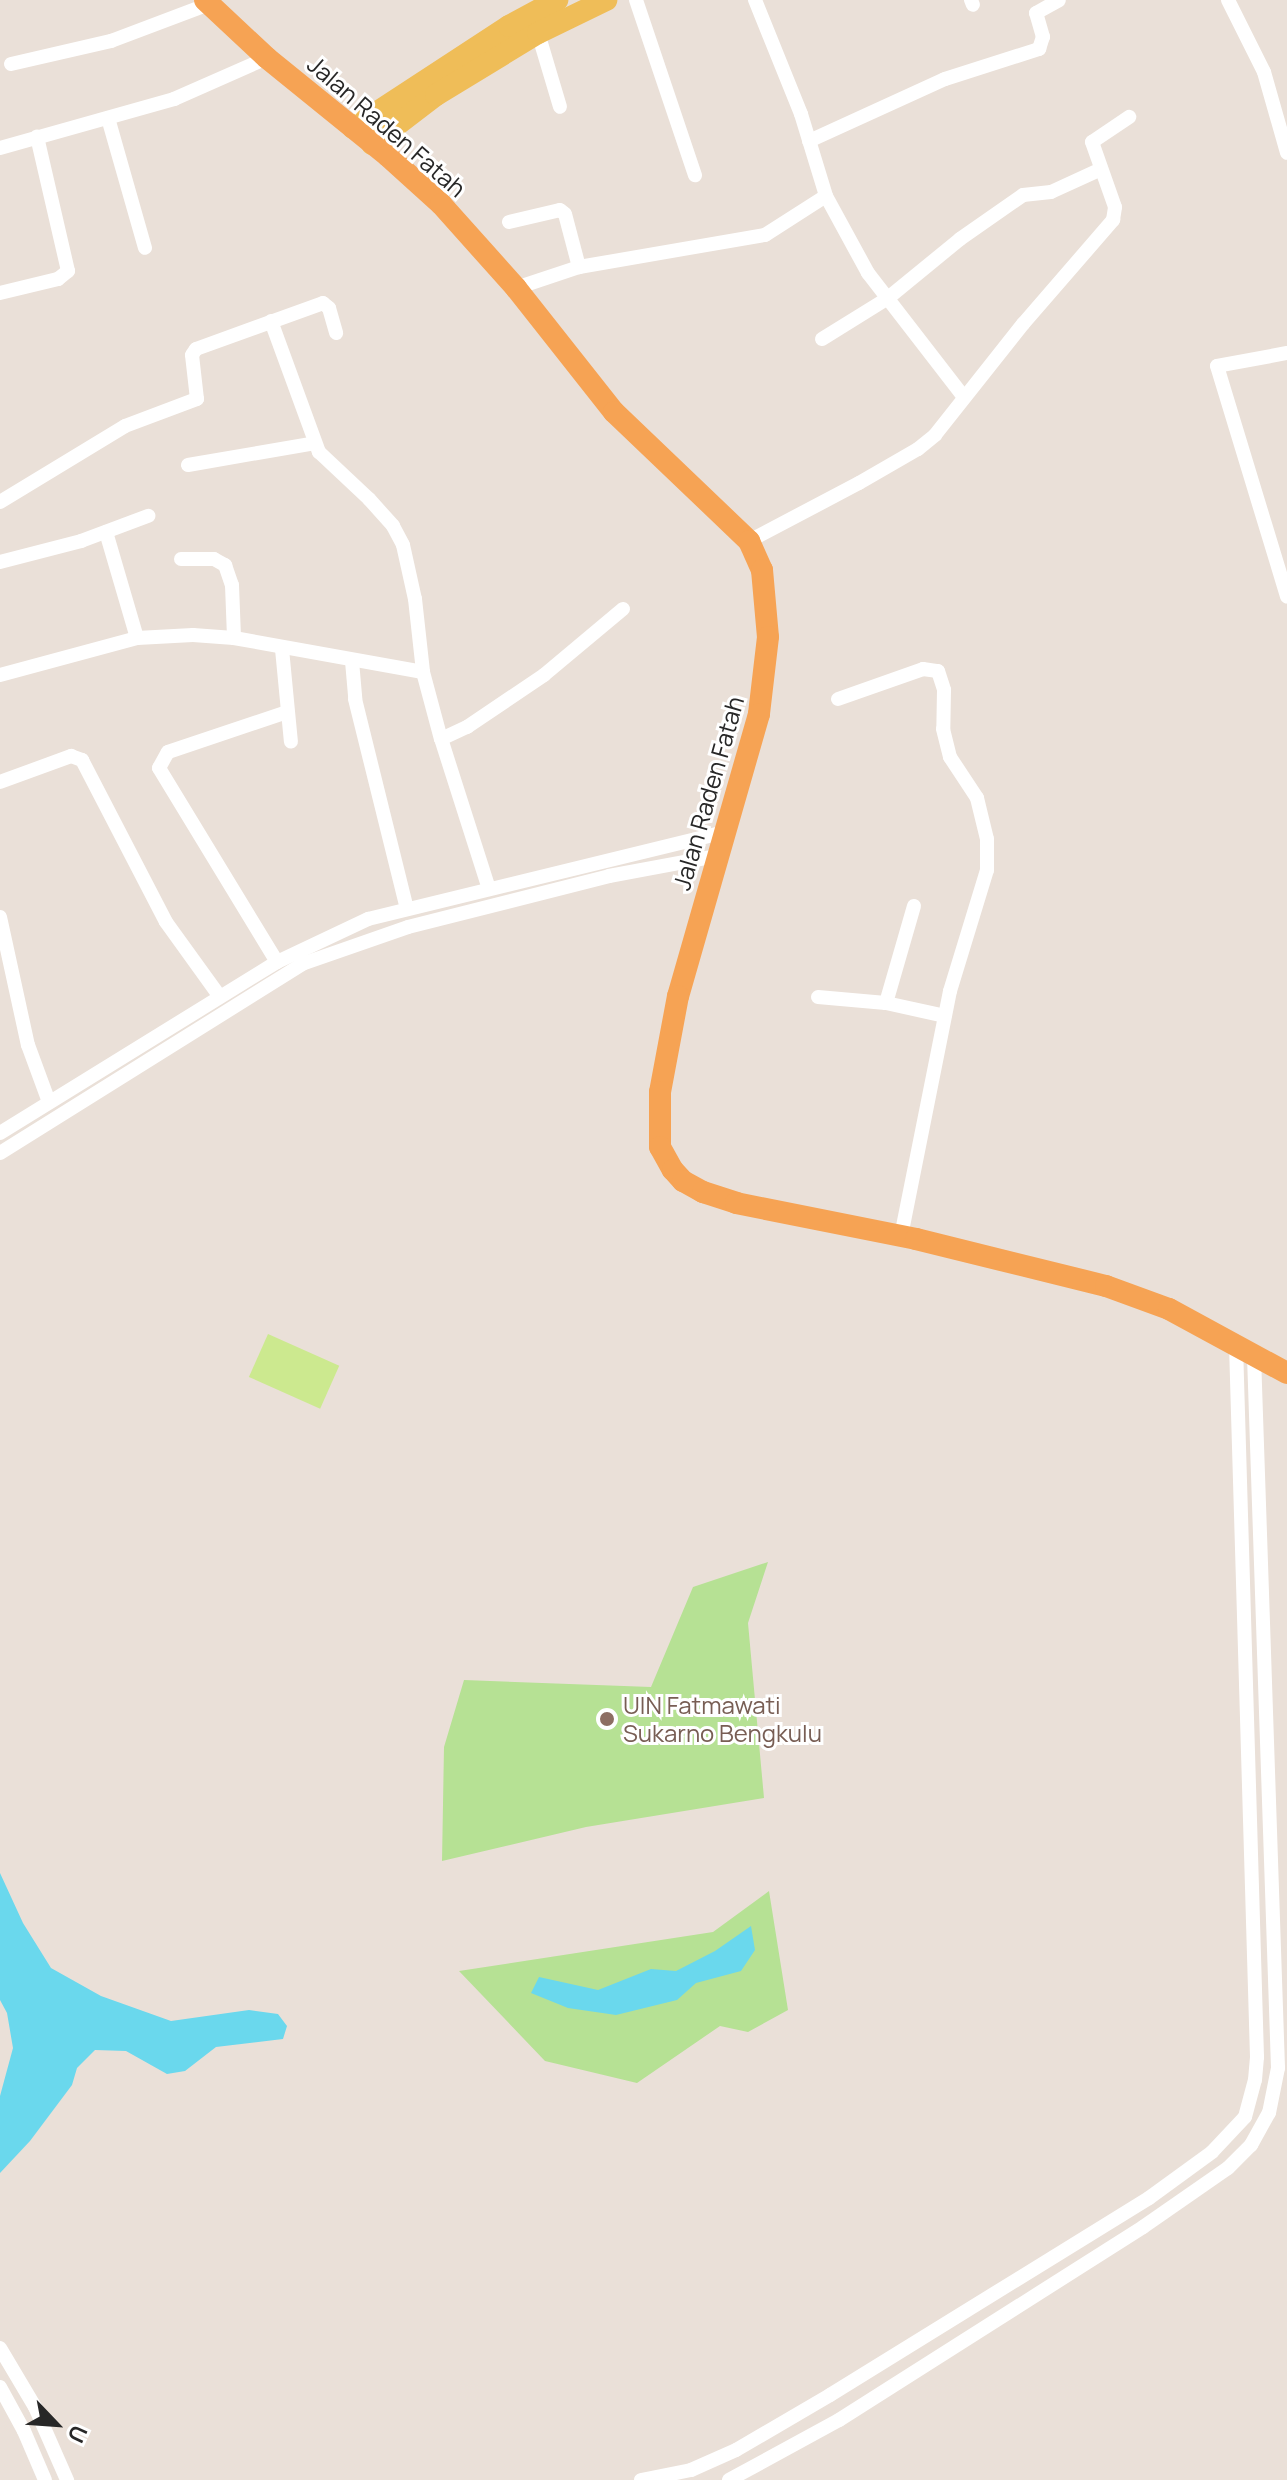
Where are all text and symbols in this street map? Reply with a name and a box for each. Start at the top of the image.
street label: Jalan Raden Fatah [302,50,472,202]
street label: Jalan Raden Fatah [667,693,749,893]
place label: UIN Fatmawati Sukarno Bengkulu [623,1691,822,1747]
marker: UIN Fatmawati Sukarno Bengkulu [598,1710,616,1728]
north arrow [16,2384,96,2464]
text: U [61,2421,95,2448]

